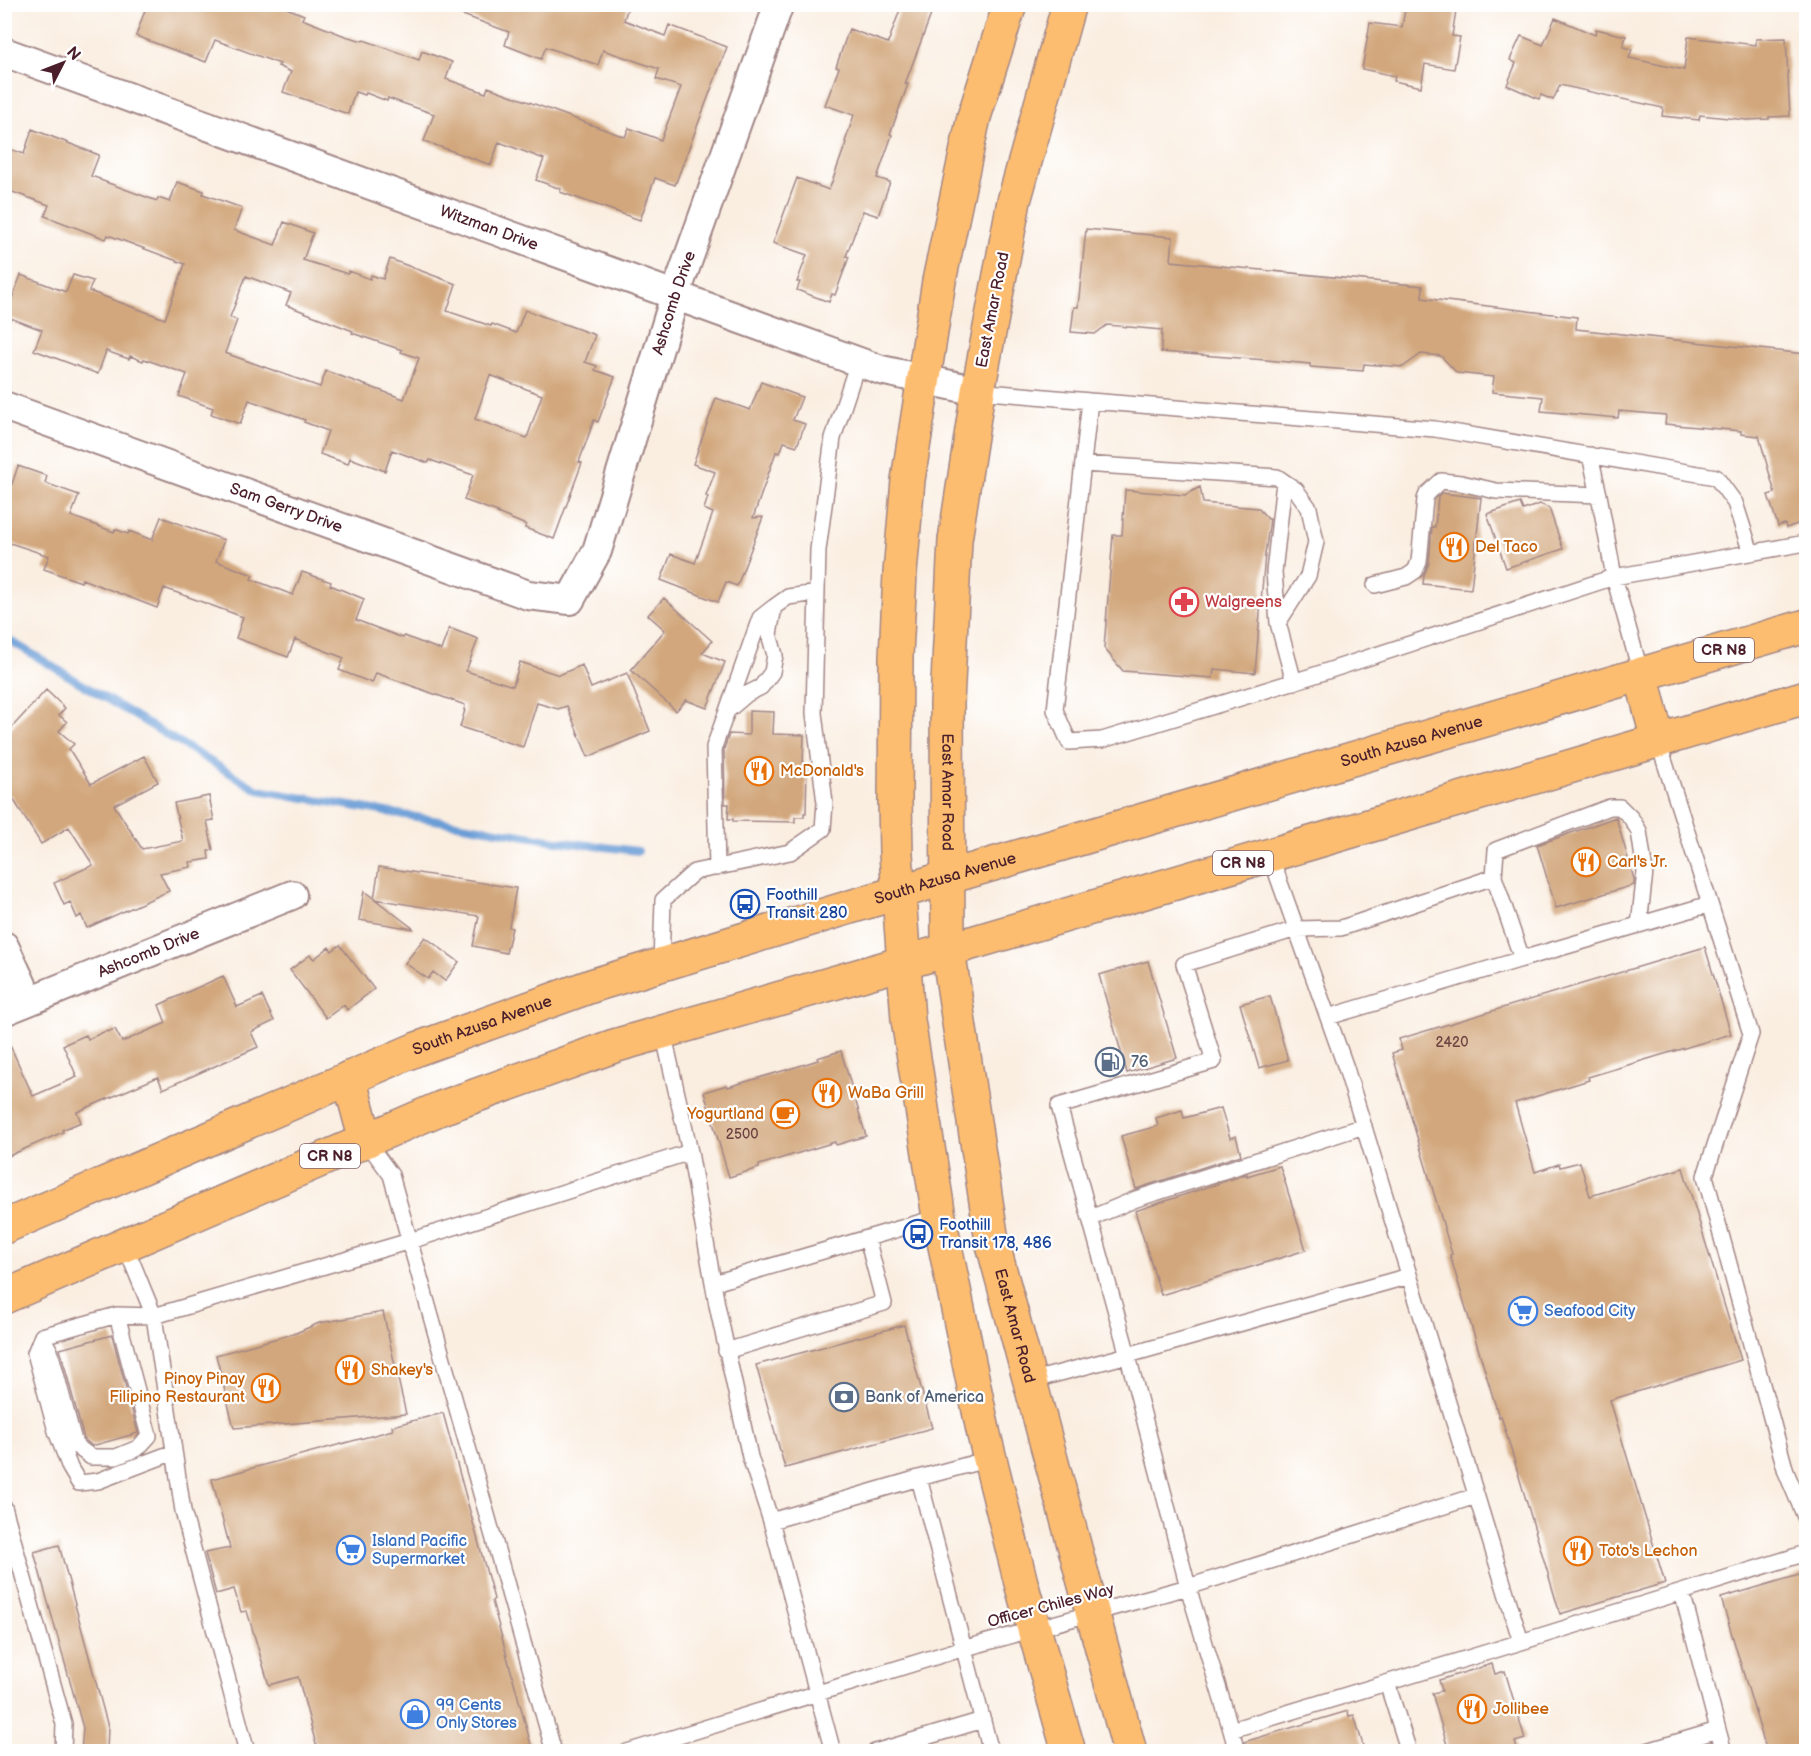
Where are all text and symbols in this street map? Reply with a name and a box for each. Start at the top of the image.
north arrow [33,33,93,93]
text: N [62,43,84,65]
street label: Witzman Drive [437,201,541,255]
street label: Ashcomb Drive [648,248,700,357]
street label: East Amar Road [972,250,1014,370]
street label: Sam Gerry Drive [227,479,346,537]
restaurant icon: Del Taco [1438,531,1470,563]
place label: Del Taco [1475,538,1538,557]
pharmacy icon: Walgreens [1168,586,1200,618]
place label: Walgreens [1205,593,1282,612]
road number: CR N8 [1694,638,1754,662]
street label: South Azusa Avenue [1338,712,1485,771]
street label: East Amar Road [938,733,957,851]
restaurant icon: McDonald's [743,755,775,787]
place label: McDonald's [780,762,864,781]
restaurant icon: Carl's Jr. [1570,846,1602,878]
street label: South Azusa Avenue [872,848,1019,909]
road number: CR N8 [1213,851,1273,875]
place label: Carl's Jr. [1607,853,1667,872]
place label: Foothill Transit 280 [766,886,847,923]
bus stop icon: Foothill Transit 280 [729,888,761,920]
street label: Ashcomb Drive [95,924,203,982]
street label: South Azusa Avenue [410,991,555,1059]
house number: 2420 [1435,1034,1469,1051]
fuel station icon: 76 [1094,1046,1126,1078]
place label: 76 [1131,1053,1149,1072]
restaurant icon: WaBa Grill [811,1077,843,1109]
place label: WaBa Grill [848,1084,924,1103]
cafe icon: Yogurtland [769,1098,801,1130]
place label: Yogurtland [686,1105,764,1124]
house number: 2500 [726,1126,758,1143]
road number: CR N8 [300,1144,360,1168]
place label: Foothill Transit 178, 486 [939,1216,1052,1253]
bus stop icon: Foothill Transit 178, 486 [902,1218,934,1250]
street label: East Amar Road [990,1266,1039,1385]
supermarket icon: Seafood City [1507,1295,1539,1327]
place label: Seafood City [1544,1302,1636,1321]
restaurant icon: Shakey's [334,1354,366,1386]
place label: Shakey's [371,1361,433,1380]
place label: Pinoy Pinay Filipino Restaurant [109,1370,246,1407]
restaurant icon: Pinoy Pinay Filipino Restaurant [250,1372,282,1404]
bank icon: Bank of America [828,1381,860,1413]
place label: Bank of America [865,1388,984,1407]
place label: Island Pacific Supermarket [372,1532,467,1569]
supermarket icon: Island Pacific Supermarket [335,1534,367,1566]
restaurant icon: Toto's Lechon [1562,1535,1594,1567]
place label: Toto's Lechon [1599,1542,1698,1561]
street label: Officer Chiles Way [986,1580,1117,1632]
restaurant icon: Jollibee [1456,1693,1488,1725]
place label: 99 Cents Only Stores [436,1696,517,1733]
shop icon: 99 Cents Only Stores [399,1698,431,1730]
place label: Jollibee [1493,1700,1549,1719]

